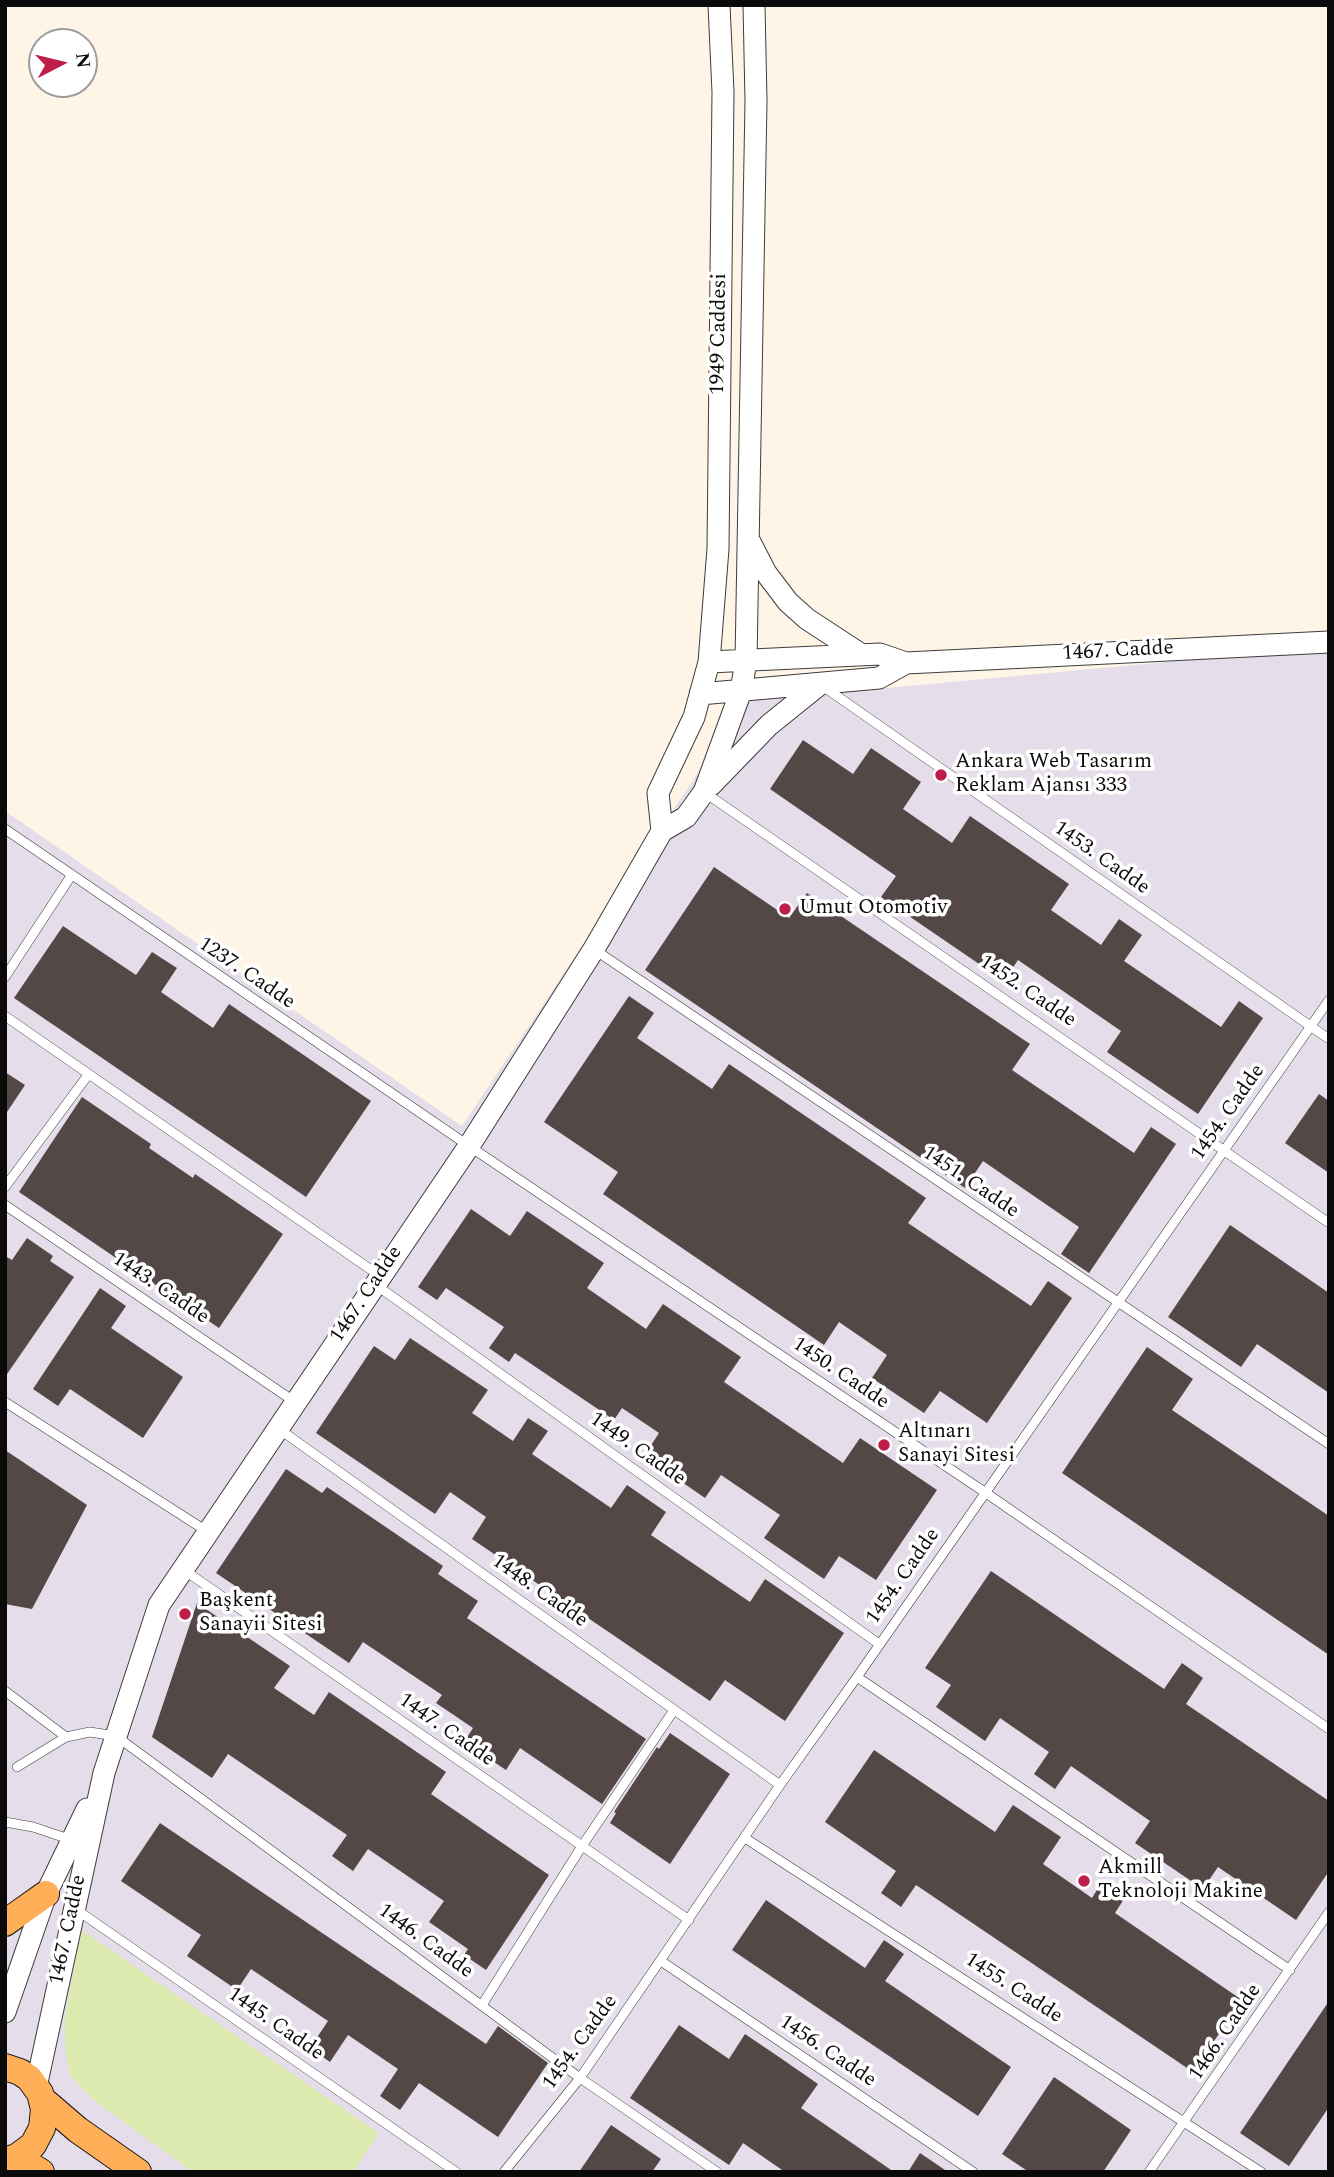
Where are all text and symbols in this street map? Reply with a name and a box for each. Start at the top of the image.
north arrow [28,28,98,98]
text: N [67,51,98,70]
street label: 1949 Caddesi [706,273,734,395]
street label: 1467. Cadde [1062,636,1174,668]
place label: Ankara Web Tasarım Reklam Ajansı 333 [955,750,1152,800]
marker: Ankara Web Tasarım Reklam Ajansı 333 [933,767,949,783]
street label: 1453. Cadde [1048,817,1154,901]
place label: Umut Otomotiv [799,896,947,922]
marker: Umut Otomotiv [777,901,793,917]
street label: 1237. Cadde [193,932,299,1016]
street label: 1452. Cadde [974,950,1080,1034]
street label: 1454. Cadde [1187,1060,1271,1166]
street label: 1451. Cadde [917,1141,1023,1225]
street label: 1467. Cadde [325,1242,409,1348]
street label: 1443. Cadde [107,1247,213,1331]
street label: 1450. Cadde [787,1332,893,1416]
street label: 1449. Cadde [584,1408,690,1492]
place label: Altınarı Sanayi Sitesi [898,1420,1015,1470]
marker: Altınarı Sanayi Sitesi [876,1437,892,1453]
street label: 1454. Cadde [862,1524,946,1630]
street label: 1448. Cadde [486,1550,592,1634]
place label: Başkent Sanayii Sitesi [199,1589,323,1639]
marker: Başkent Sanayii Sitesi [177,1606,193,1622]
street label: 1447. Cadde [393,1689,499,1773]
place label: Akmill Teknoloji Makine [1098,1856,1263,1906]
street label: 1467. Cadde [45,1873,93,1987]
marker: Akmill Teknoloji Makine [1076,1873,1092,1889]
street label: 1446. Cadde [372,1899,478,1985]
street label: 1455. Cadde [959,1948,1067,2030]
street label: 1466. Cadde [1184,1980,1268,2086]
street label: 1445. Cadde [222,1983,328,2067]
street label: 1454. Cadde [538,1990,624,2096]
street label: 1456. Cadde [774,2010,880,2094]

